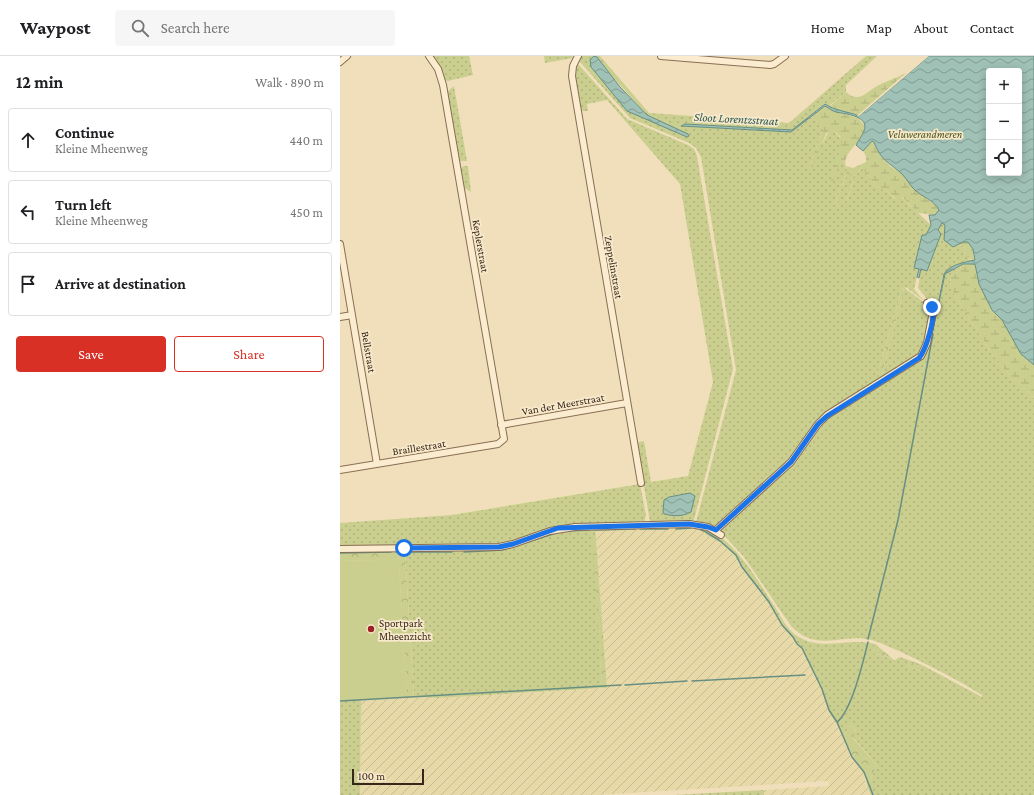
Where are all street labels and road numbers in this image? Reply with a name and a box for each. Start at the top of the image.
street label: Keplerstraat [469,218,492,274]
street label: Zeppelinstraat [602,234,626,300]
street label: Bellstraat [359,330,379,374]
street label: Van der Meerstraat [521,391,606,417]
street label: Braillestraat [392,437,447,457]

